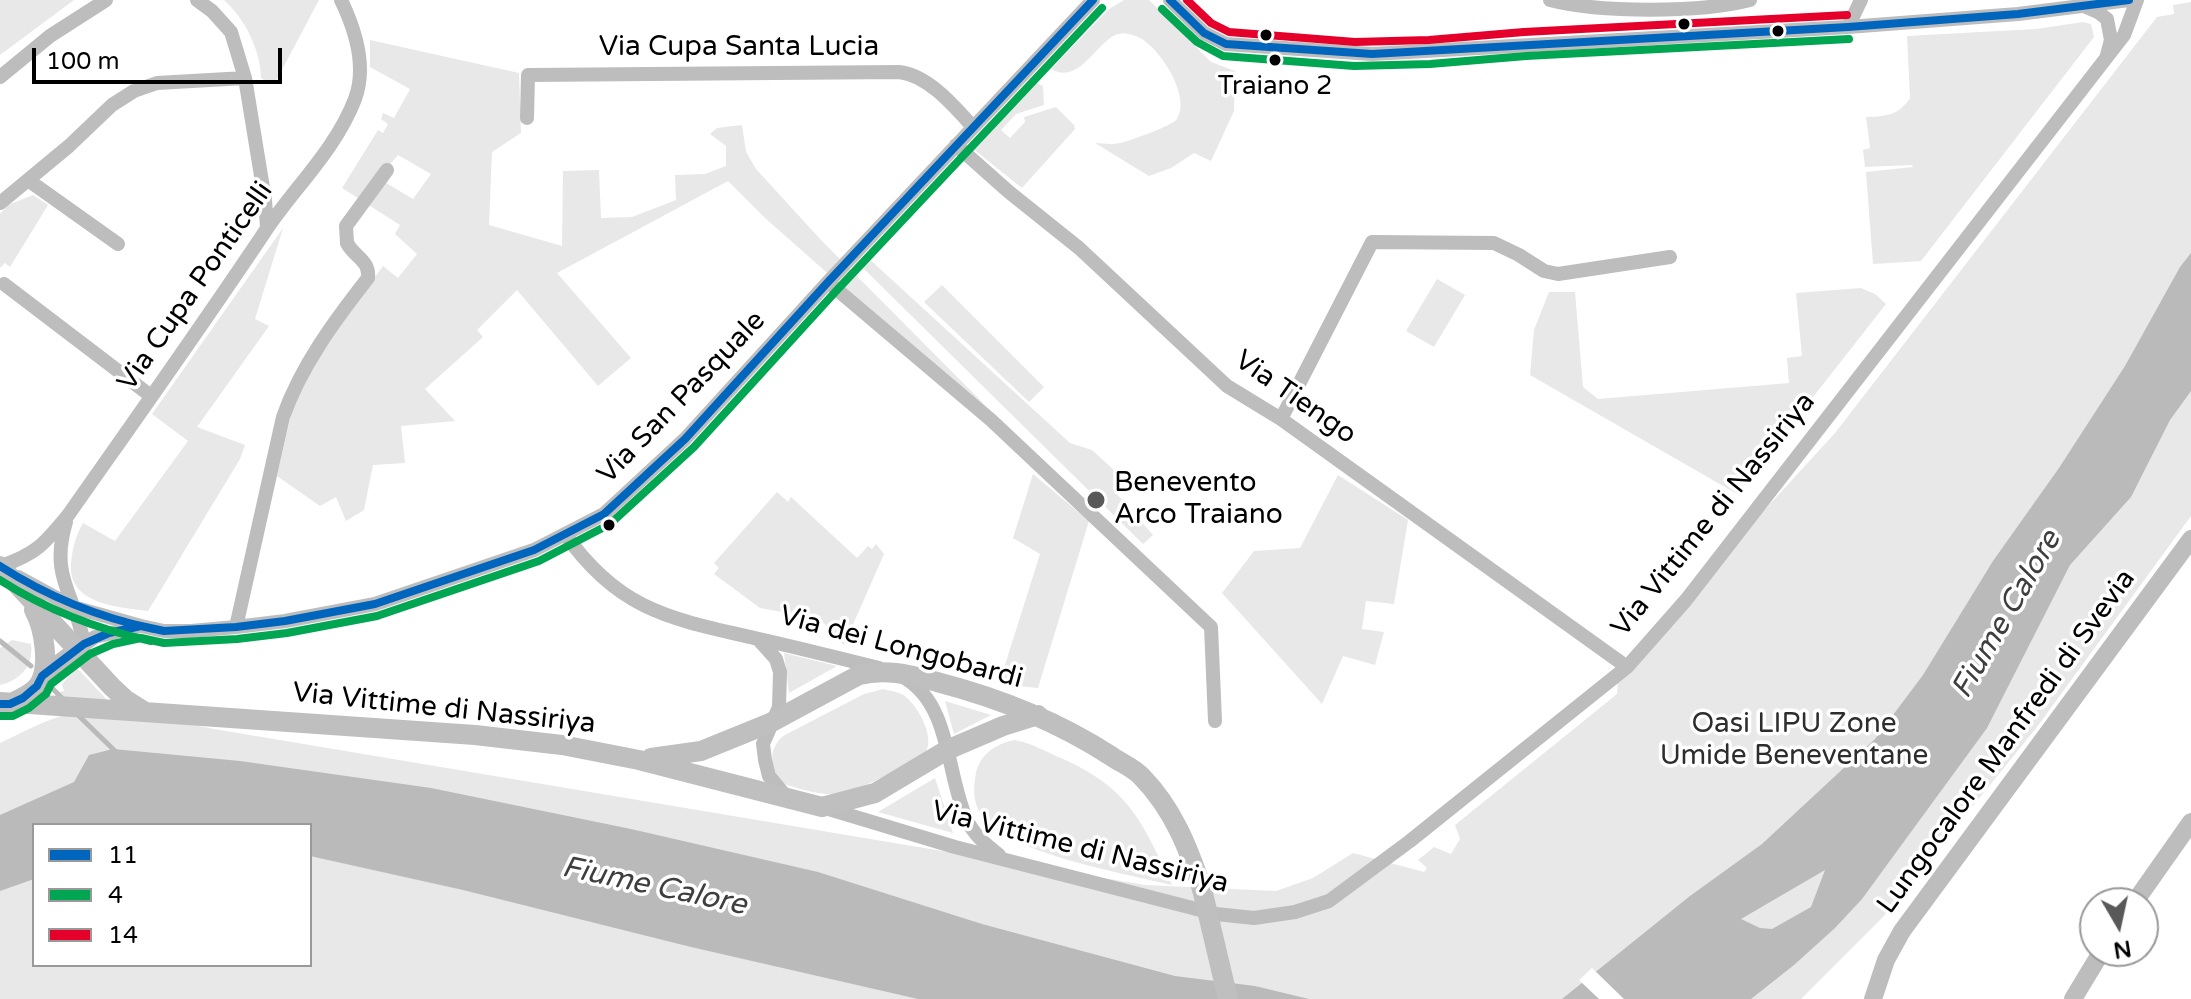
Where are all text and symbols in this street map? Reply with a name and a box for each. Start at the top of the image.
unlabelled marker [1676,16,1692,32]
unlabelled marker [1770,23,1786,39]
unlabelled marker [1258,27,1274,43]
street label: Via Cupa Santa Lucia [599,31,879,65]
scale bar [36,32,286,82]
text: 100 m [46,47,120,76]
marker: Traiano 2 [1267,52,1283,68]
place label: Traiano 2 [1218,71,1332,103]
street label: Via Cupa Ponticelli [111,176,281,398]
street label: Via San Pasquale [591,305,773,491]
street label: Via Tiengo [1228,344,1362,452]
street label: Via Vittime di Nassiriya [1605,386,1823,644]
place label: Benevento Arco Traiano [1114,467,1283,533]
marker: Benevento Arco Traiano [1085,489,1107,511]
unlabelled marker [601,517,617,533]
water label: Fiume Calore [1945,525,2069,705]
street label: Lungocalore Manfredi di Svevia [1871,563,2143,921]
street label: Via dei Longobardi [776,599,1026,697]
street label: Via Vittime di Nassiriya [291,676,597,742]
park label: Oasi LIPU Zone Umide Beneventane [1660,708,1928,774]
street label: Via Vittime di Nassiriya [928,795,1232,901]
legend [32,823,312,967]
text: 11 [108,841,138,870]
water label: Fiume Calore [559,850,749,924]
text: 4 [108,881,123,910]
north arrow [2079,887,2159,967]
text: 14 [108,921,138,950]
text: N [2112,935,2133,963]

